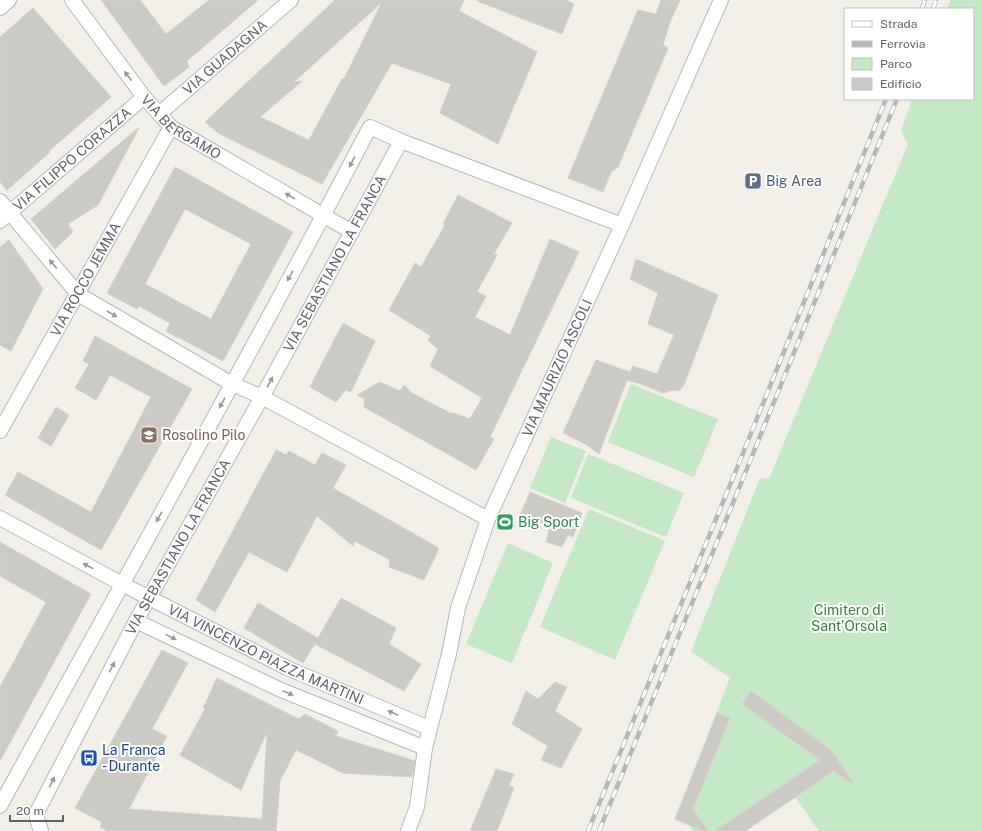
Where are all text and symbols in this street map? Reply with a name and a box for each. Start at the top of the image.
legend [844,8,974,100]
street label: VIA GUADAGNA [180,16,270,98]
text: Strada [880,17,917,31]
text: Ferrovia [880,37,925,51]
text: Parco [880,57,912,71]
one-way arrow [124,70,132,81]
text: Edificio [880,77,922,91]
street label: VIA BERGAMO [138,91,224,162]
street label: VIA FILIPPO CORAZZA [10,104,134,214]
one-way arrow [348,156,355,167]
parking icon: Big Area [743,171,763,191]
street label: VIA SEBASTIANO LA FRANCA [280,172,389,354]
place label: Big Area [766,173,822,189]
one-way arrow [284,193,296,200]
street label: VIA ROCCO JEMMA [47,219,124,339]
one-way arrow [49,259,58,269]
one-way arrow [287,270,294,282]
street label: VIA MAURIZIO ASCOLI [519,297,595,439]
one-way arrow [106,310,118,317]
one-way arrow [267,376,273,387]
one-way arrow [218,397,225,409]
school or university icon: Rosolino Pilo [139,425,159,445]
place label: Rosolino Pilo [162,427,246,443]
street label: VIA SEBASTIANO LA FRANCA [122,456,234,637]
one-way arrow [156,511,162,523]
sports icon: Big Sport [495,512,515,532]
place label: Big Sport [518,514,579,530]
one-way arrow [82,562,94,569]
street label: VIA VINCENZO PIAZZA MARTINI [165,601,366,708]
park label: Cimitero di Sant'Orsola [811,602,887,634]
one-way arrow [165,634,177,640]
one-way arrow [109,661,115,672]
one-way arrow [283,690,294,696]
one-way arrow [388,710,399,716]
place label: La Franca - Durante [102,742,166,774]
bus stop icon: La Franca - Durante [79,748,99,768]
one-way arrow [49,777,56,788]
scale bar [10,797,63,823]
text: 20 m [16,804,44,818]

